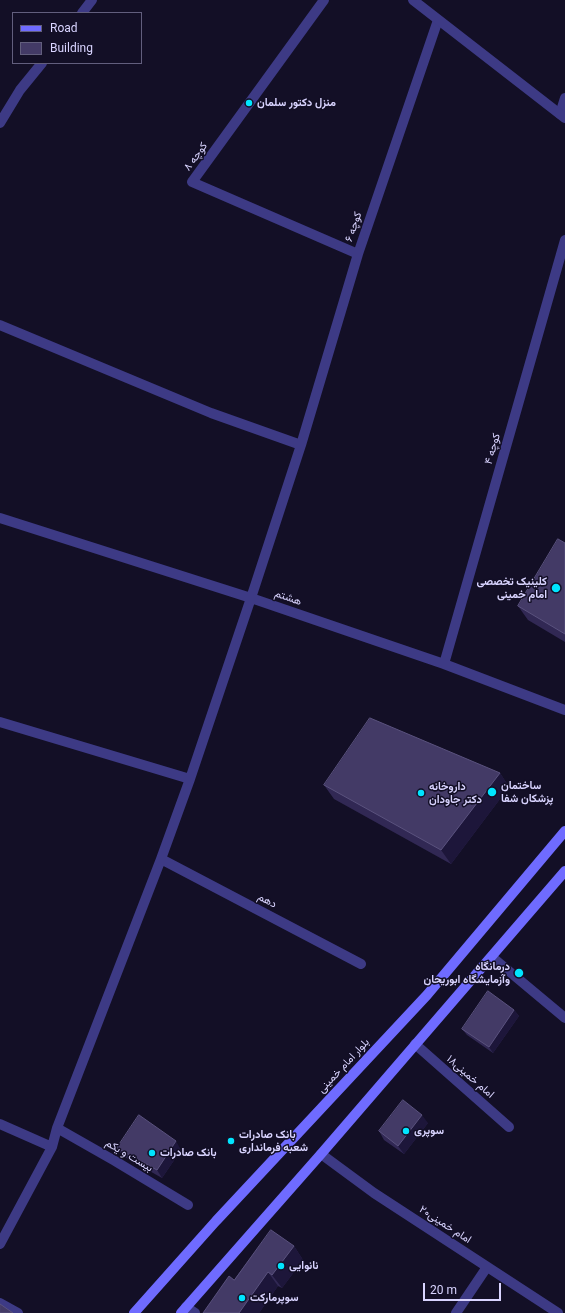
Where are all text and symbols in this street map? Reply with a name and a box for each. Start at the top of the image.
legend [12,12,142,64]
text: Road [50,21,78,35]
text: Building [50,41,93,55]
place label: منزل دکتور سلمان [257,96,336,110]
marker: منزل دکتور سلمان [244,98,254,108]
street label: کوچه ۸ [181,140,211,174]
street label: کوچه ۶ [343,210,365,244]
street label: کوچه ۴ [482,432,504,466]
place label: کلینیک تخصصی امام خمینی [476,575,547,601]
marker: کلینیک تخصصی امام خمینی [550,582,562,594]
street label: هشتم [273,587,303,609]
place label: ساختمان پزشکان شفا [501,779,554,805]
place label: داروخانه دکتر جاودان [429,780,482,806]
marker: ساختمان پزشکان شفا [486,786,498,798]
marker: داروخانه دکتر جاودان [416,788,426,798]
street label: دهم [255,891,279,911]
place label: درمانگاه وآزمایشگاه ابوریحان [424,960,510,986]
marker: درمانگاه وآزمایشگاه ابوریحان [513,967,525,979]
street label: بلوار امام خمینی [315,1036,373,1096]
street label: امام خمینی۱۸ [444,1053,496,1101]
place label: سوپری [414,1124,444,1138]
marker: سوپری [401,1126,411,1136]
place label: بانک صادرات شعبه فرمانداری [239,1128,308,1154]
marker: بانک صادرات شعبه فرمانداری [226,1136,236,1146]
street label: بیست و یکم [103,1137,155,1175]
place label: بانک صادرات [160,1146,217,1160]
marker: بانک صادرات [147,1148,157,1158]
street label: امام خمینی۲۰ [416,1203,474,1247]
place label: نانوایی [289,1259,319,1273]
marker: نانوایی [276,1261,286,1271]
scale bar [425,1275,503,1301]
text: 20 m [430,1283,457,1297]
place label: سوپرمارکت [250,1291,298,1305]
marker: سوپرمارکت [237,1293,247,1303]

